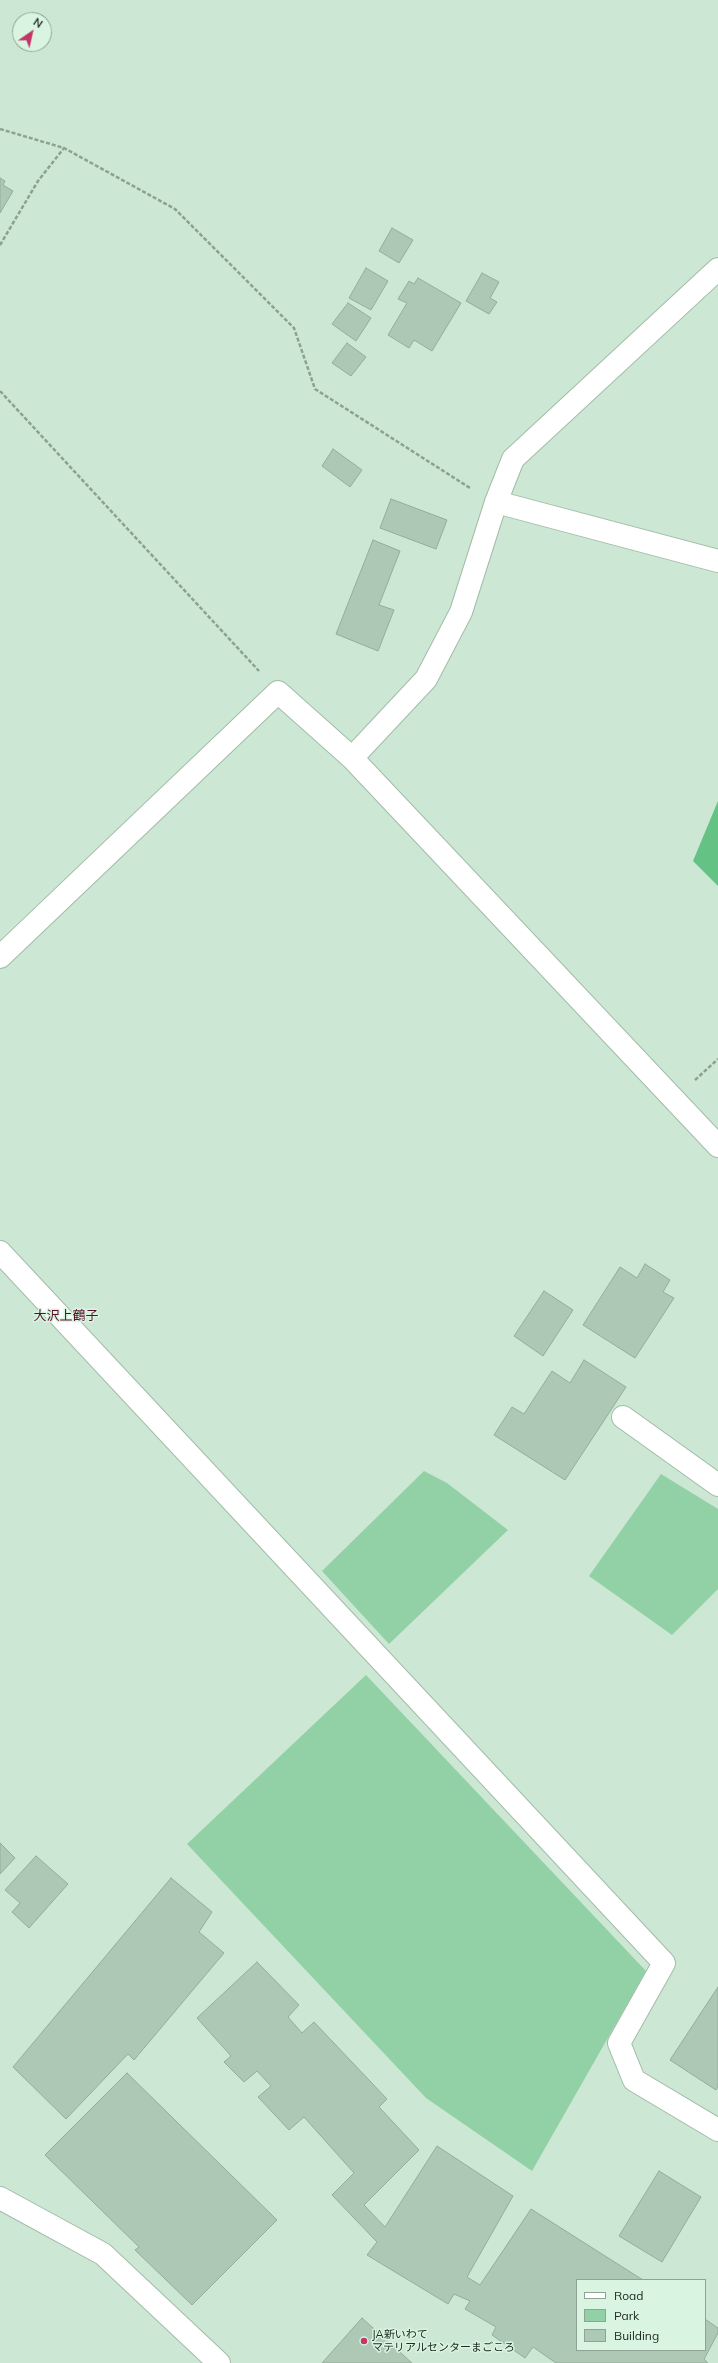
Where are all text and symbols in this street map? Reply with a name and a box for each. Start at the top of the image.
north arrow [12,12,52,52]
text: N [31,15,46,31]
district label: 大沢上鶴子 [34,1308,98,1324]
legend [576,2279,706,2351]
text: Road [614,2288,643,2303]
text: Park [614,2308,639,2323]
place label: JA新いわて マテリアルセンターまごころ [372,2328,515,2354]
text: Building [614,2328,659,2343]
marker: JA新いわて マテリアルセンターまごころ [359,2336,369,2346]

